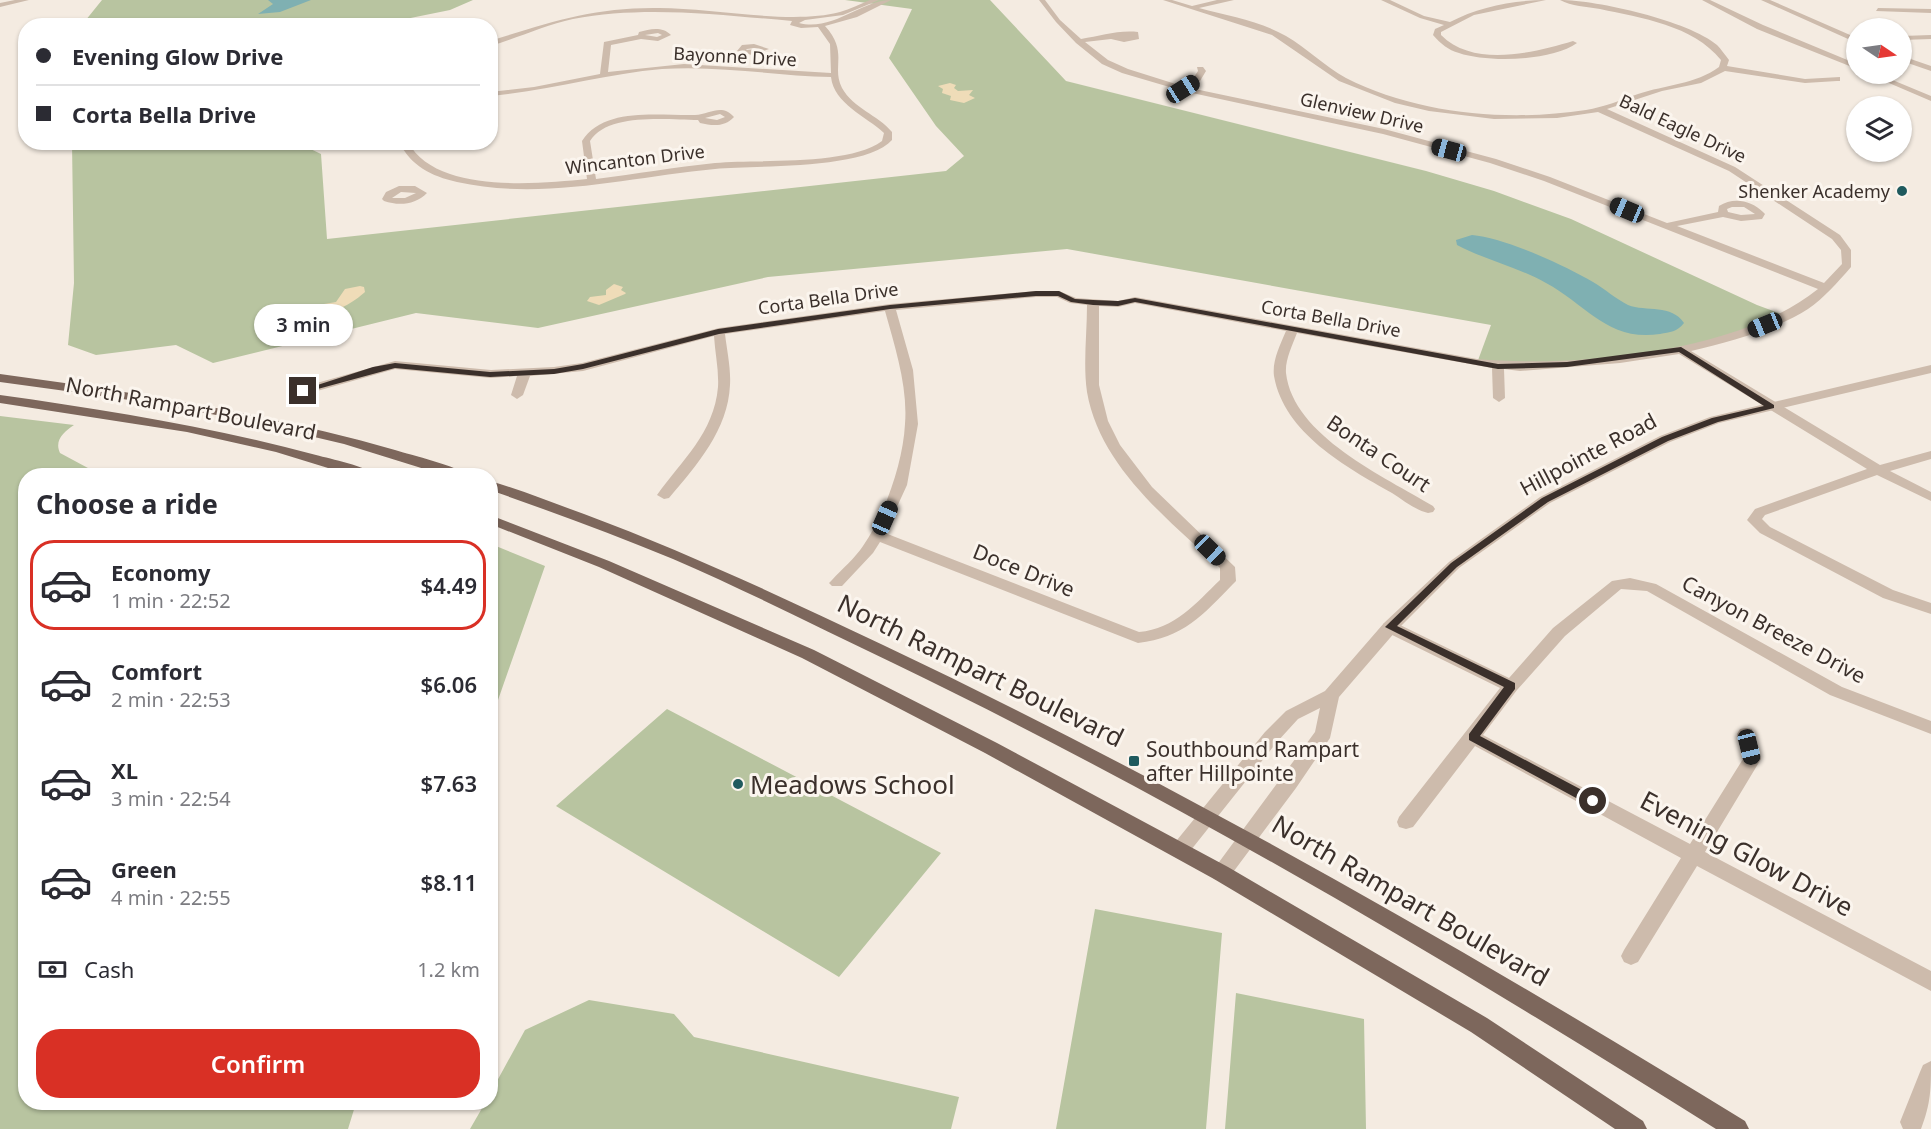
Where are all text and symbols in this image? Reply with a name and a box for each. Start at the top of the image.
north arrow [1846,18,1912,84]
map controls [1846,18,1912,162]
text: Evening Glow Drive [72,41,283,71]
street label: Bayonne Drive [673,41,797,71]
car [1163,72,1203,106]
street label: Glenview Drive [1298,86,1426,138]
street label: Bald Eagle Drive [1616,88,1750,168]
button: layers [1846,96,1912,162]
text: Corta Bella Drive [72,99,256,129]
car [1429,137,1469,163]
street label: Wincanton Drive [564,139,706,179]
place label: Shenker Academy [1738,179,1891,203]
marker: Shenker Academy [1895,184,1909,198]
car [1607,195,1647,225]
street label: Corta Bella Drive [756,276,900,320]
street label: Corta Bella Drive [1259,294,1403,342]
callout: 3 min [254,304,352,346]
car [1745,310,1785,340]
text: 3 min [276,311,331,338]
street label: North Rampart Boulevard [64,370,318,446]
route end [289,377,316,404]
street label: Hillpointe Road [1515,406,1661,502]
street label: Bonta Court [1322,408,1437,498]
text: Choose a ride [36,485,218,522]
car [869,498,901,538]
car [1191,531,1229,569]
street label: Doce Drive [969,537,1079,603]
text: Economy [111,557,210,587]
icon: car [39,558,93,612]
street label: Canyon Breeze Drive [1677,569,1871,689]
text: $4.49 [421,570,477,600]
street label: North Rampart Boulevard [832,585,1130,755]
text: 1 min · 22:52 [111,587,231,614]
text: Comfort [111,656,202,686]
icon: car [39,657,93,711]
text: $6.06 [421,669,477,699]
text: 2 min · 22:53 [111,686,231,713]
car [1736,727,1762,767]
place label: Southbound Rampart after Hillpointe [1146,735,1360,787]
marker: Southbound Rampart after Hillpointe [1127,754,1141,768]
text: XL [111,755,138,785]
icon: car [39,756,93,810]
place label: Meadows School [750,766,955,802]
text: $7.63 [421,768,477,798]
marker: Meadows School [731,777,745,791]
street label: Evening Glow Drive [1634,782,1860,924]
text: 3 min · 22:54 [111,785,231,812]
route start [1579,787,1606,814]
street label: North Rampart Boulevard [1266,806,1556,994]
text: Green [111,854,177,884]
icon: car [39,855,93,909]
text: $8.11 [421,867,477,897]
text: 4 min · 22:55 [111,884,231,911]
icon: cash [36,953,69,986]
text: Cash [84,954,134,984]
text: 1.2 km [417,956,480,983]
button: Confirm [36,1029,480,1098]

